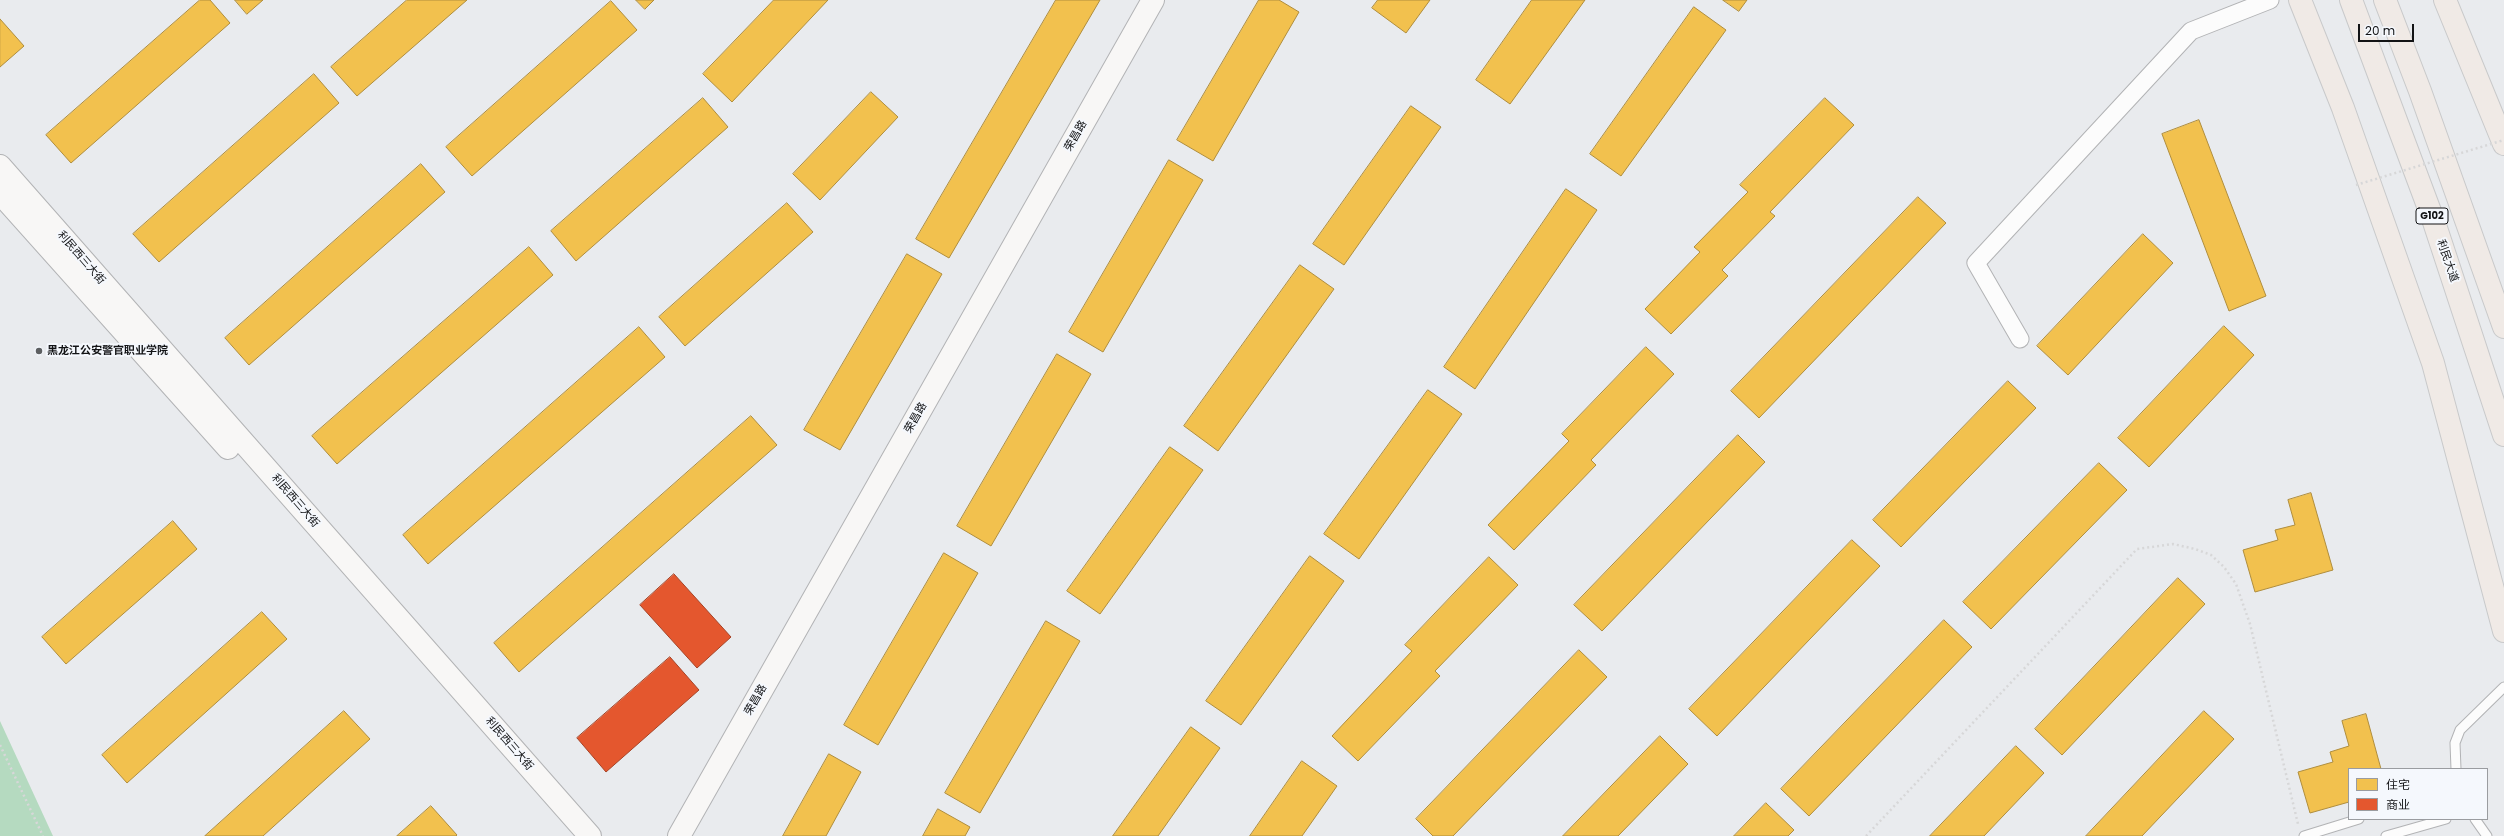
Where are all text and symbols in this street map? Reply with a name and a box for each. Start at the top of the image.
scale bar [2360,16,2416,42]
text: 20 m [2365,22,2395,39]
street label: 荣昌路 [1062,118,1090,154]
road number: G102 [2416,208,2448,224]
street label: 利民西三大街 [54,229,108,287]
street label: 利民大道 [2434,238,2460,284]
place label: 黑龙江公安警官职业学院 [47,344,168,358]
marker: 黑龙江公安警官职业学院 [34,346,44,356]
street label: 荣昌路 [902,400,930,436]
street label: 利民西三大街 [268,472,322,530]
street label: 荣昌路 [742,682,770,718]
street label: 利民西三大街 [482,715,536,773]
legend [2348,768,2488,820]
text: 住宅 [2386,776,2410,793]
text: 商业 [2386,796,2410,813]

